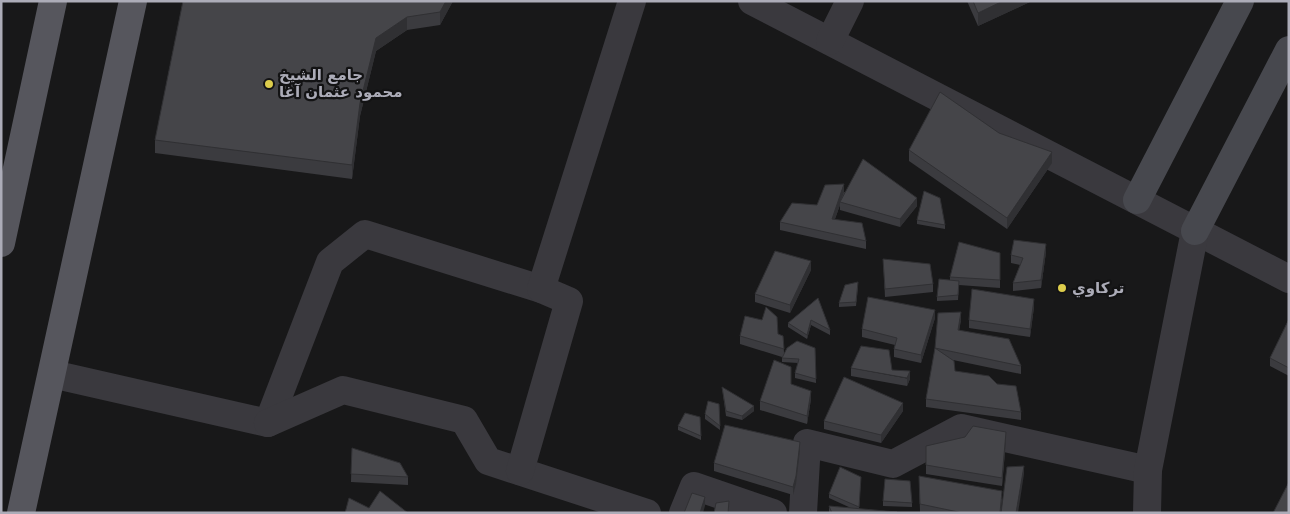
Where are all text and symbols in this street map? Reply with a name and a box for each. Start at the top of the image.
place label: جامع الشيخ محمود عثمان آغا [279,66,403,101]
marker: جامع الشيخ محمود عثمان آغا [263,78,275,90]
place label: تركاوي [1072,279,1124,298]
marker: تركاوي [1056,282,1068,294]

